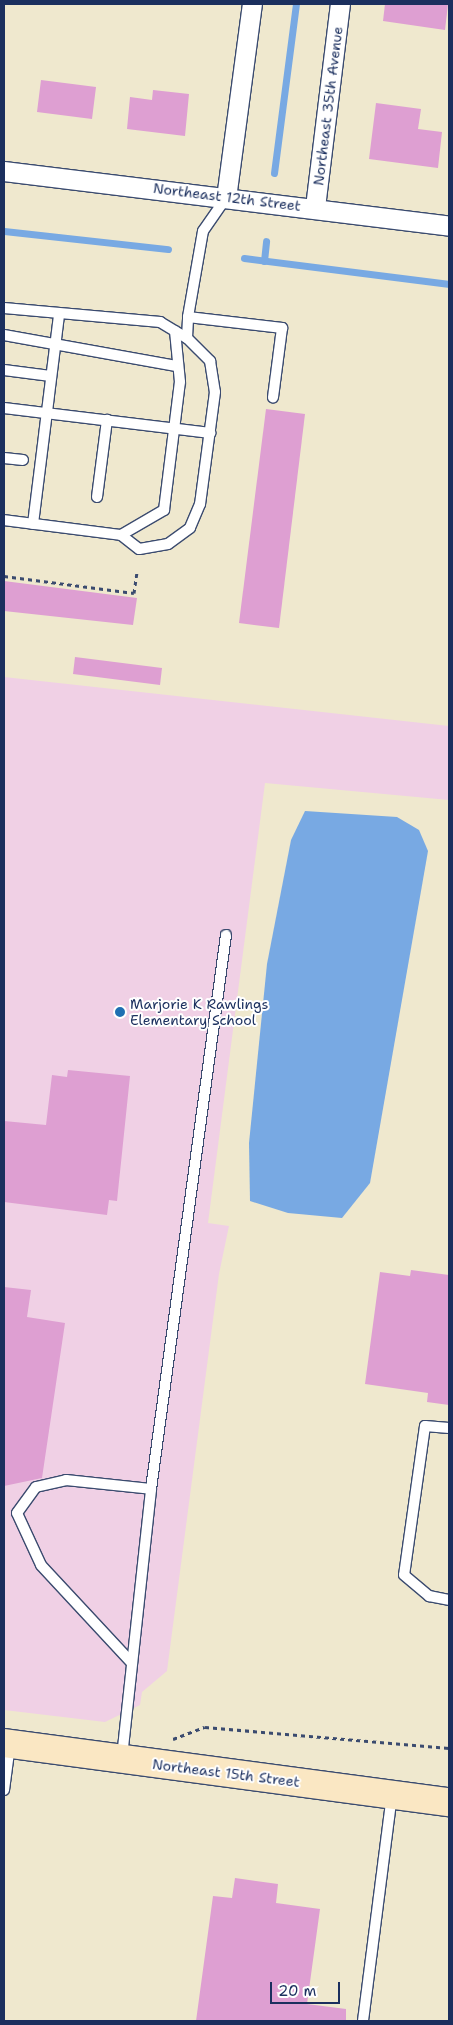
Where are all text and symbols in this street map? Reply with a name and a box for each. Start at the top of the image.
street label: Northeast 35th Avenue [310,25,346,187]
street label: Northeast 12th Street [152,180,302,214]
place label: Marjorie K Rawlings Elementary School [130,996,268,1028]
marker: Marjorie K Rawlings Elementary School [114,1006,126,1018]
street label: Northeast 15th Street [151,1756,301,1790]
scale bar [273,1972,343,2004]
text: 20 m [278,1981,317,2001]

